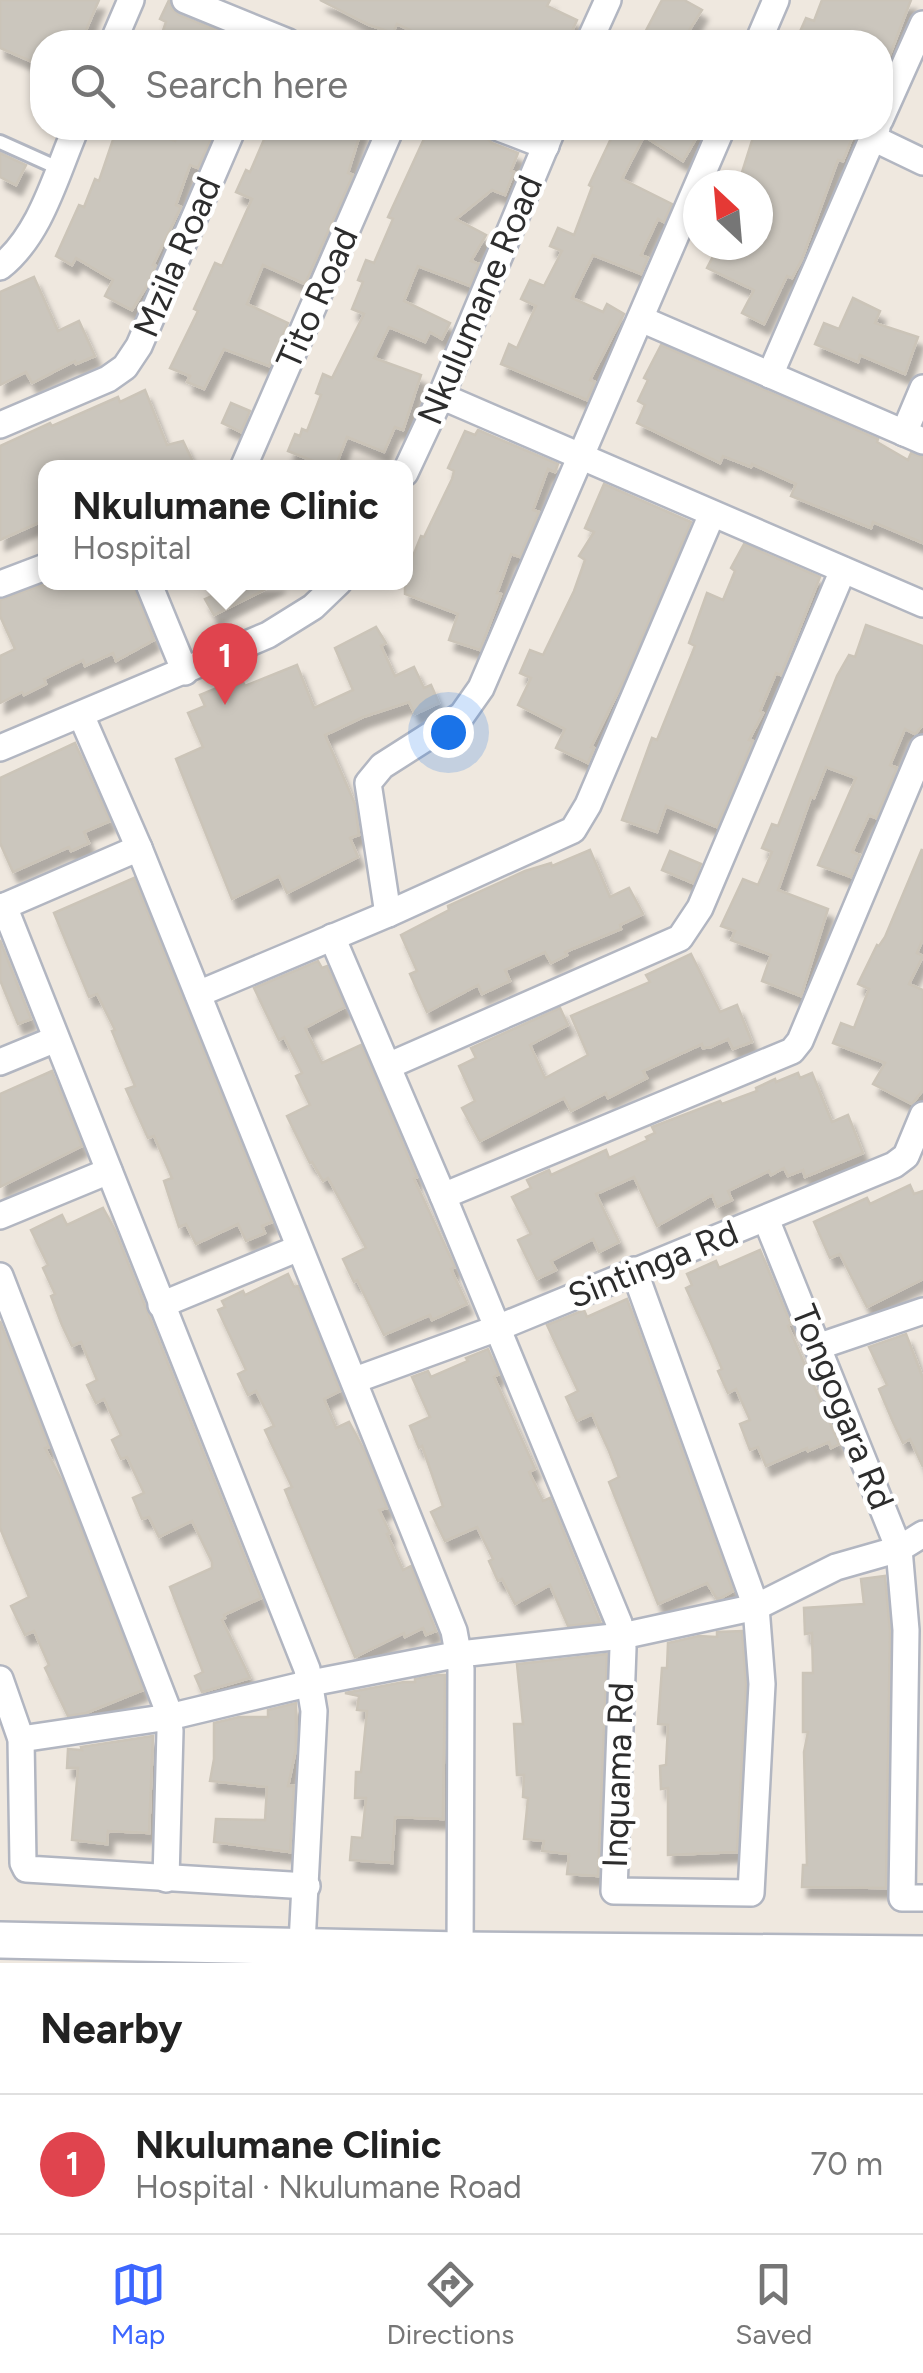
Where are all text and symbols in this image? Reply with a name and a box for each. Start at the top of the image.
search box [30,30,893,140]
icon: search [65,58,120,113]
text: Search here [145,62,348,108]
street label: Nkulumane Road [409,169,551,431]
north arrow [683,170,773,260]
street label: Mzila Road [125,171,229,343]
street label: Tito Road [267,221,367,375]
popup [38,460,413,590]
text: Nkulumane Clinic [72,483,379,529]
text: Hospital [72,529,191,567]
pin: 1 [192,622,258,705]
your location [423,707,474,758]
street label: Sintinga Rd [562,1211,744,1317]
street label: Tongogara Rd [783,1299,903,1515]
street label: Inquama Rd [594,1682,642,1868]
text: Nearby [40,2003,182,2054]
text: Nkulumane Clinic [135,2122,442,2168]
text: 1 [66,2145,79,2183]
text: 70 m [810,2145,883,2183]
text: Hospital · Nkulumane Road [135,2168,522,2206]
tab: Map [111,2257,166,2351]
tab: Directions [387,2257,514,2351]
tab: Saved [735,2257,812,2351]

